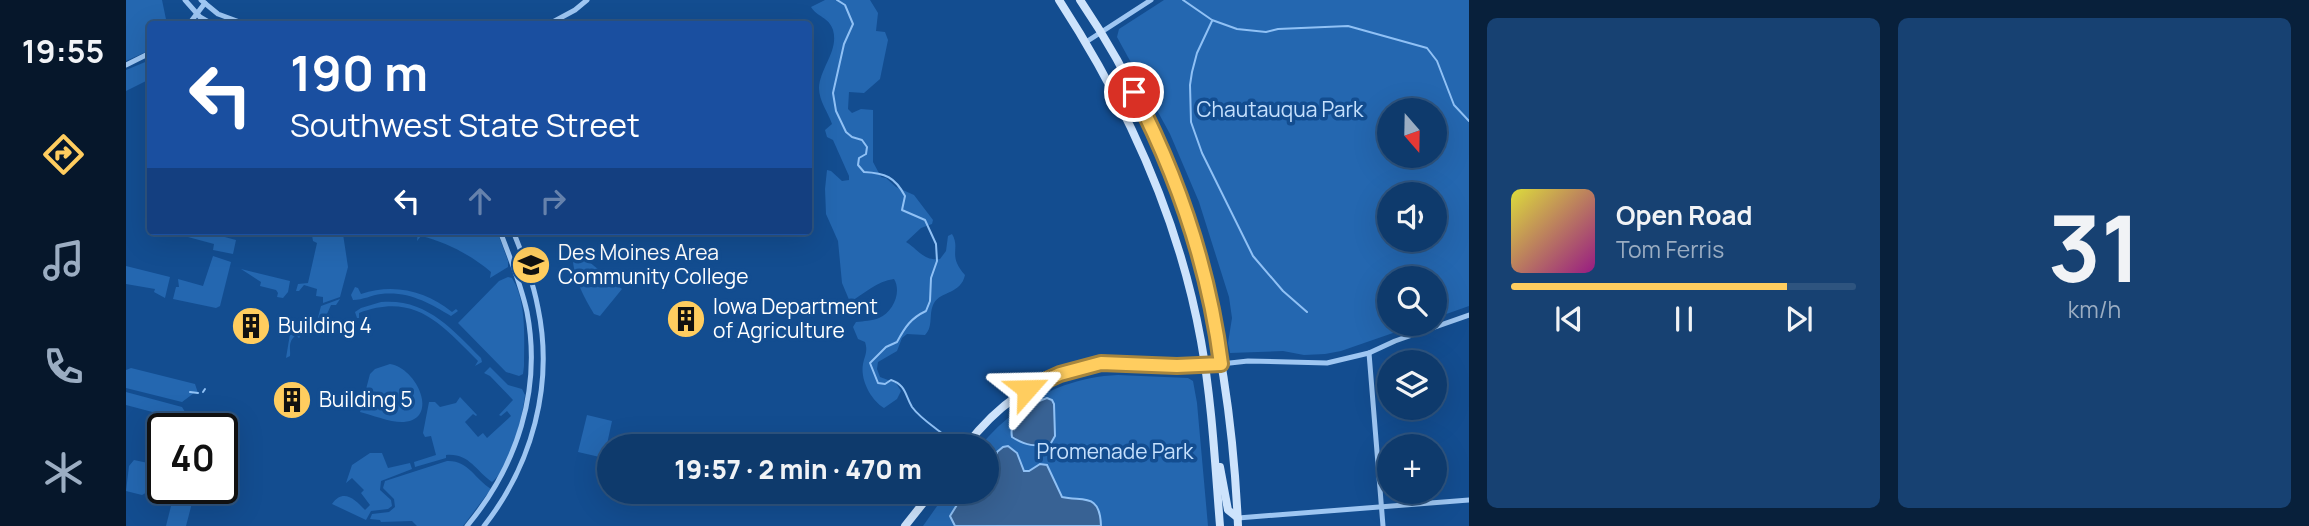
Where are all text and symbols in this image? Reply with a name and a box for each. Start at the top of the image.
text: 19:55 [22,29,104,73]
text: 190 m [290,39,428,106]
icon: left [175,49,266,140]
pin [1104,62,1164,122]
icon: arrive [1115,73,1153,111]
park label: Chautauqua Park [1197,95,1364,123]
north arrow [1377,98,1447,168]
map controls [1377,98,1447,504]
text: Southwest State Street [290,103,640,147]
icon: directions [39,130,88,179]
icon: left [388,182,426,220]
icon: ahead [461,182,499,220]
icon: right [534,182,572,220]
button: sound [1377,182,1447,252]
text: 31 [2048,185,2141,309]
text: Open Road [1616,197,1752,233]
text: Tom Ferris [1616,233,1724,265]
icon: music [39,236,88,285]
place label: Des Moines Area Community College [558,238,749,290]
school or university icon: Des Moines Area Community College [510,244,552,286]
button: search [1377,266,1447,336]
place label: Iowa Department of Agriculture [713,292,878,344]
text: km/h [2068,293,2121,325]
building icon: Iowa Department of Agriculture [665,298,707,340]
icon: previous [1550,300,1588,338]
icon: pause [1665,300,1703,338]
icon: next [1780,300,1818,338]
building icon: Building 4 [230,305,272,347]
place label: Building 4 [278,311,372,339]
icon: phone [39,342,88,391]
button: layers [1377,350,1447,420]
position arrow [990,352,1064,426]
building icon: Building 5 [271,379,313,421]
place label: Building 5 [319,385,413,413]
speed limit sign: 40 [147,413,238,504]
button: + [1377,434,1447,504]
park label: Promenade Park [1036,437,1194,465]
icon: climate [39,448,88,497]
text: 19:57 · 2 min · 470 m [674,451,922,487]

